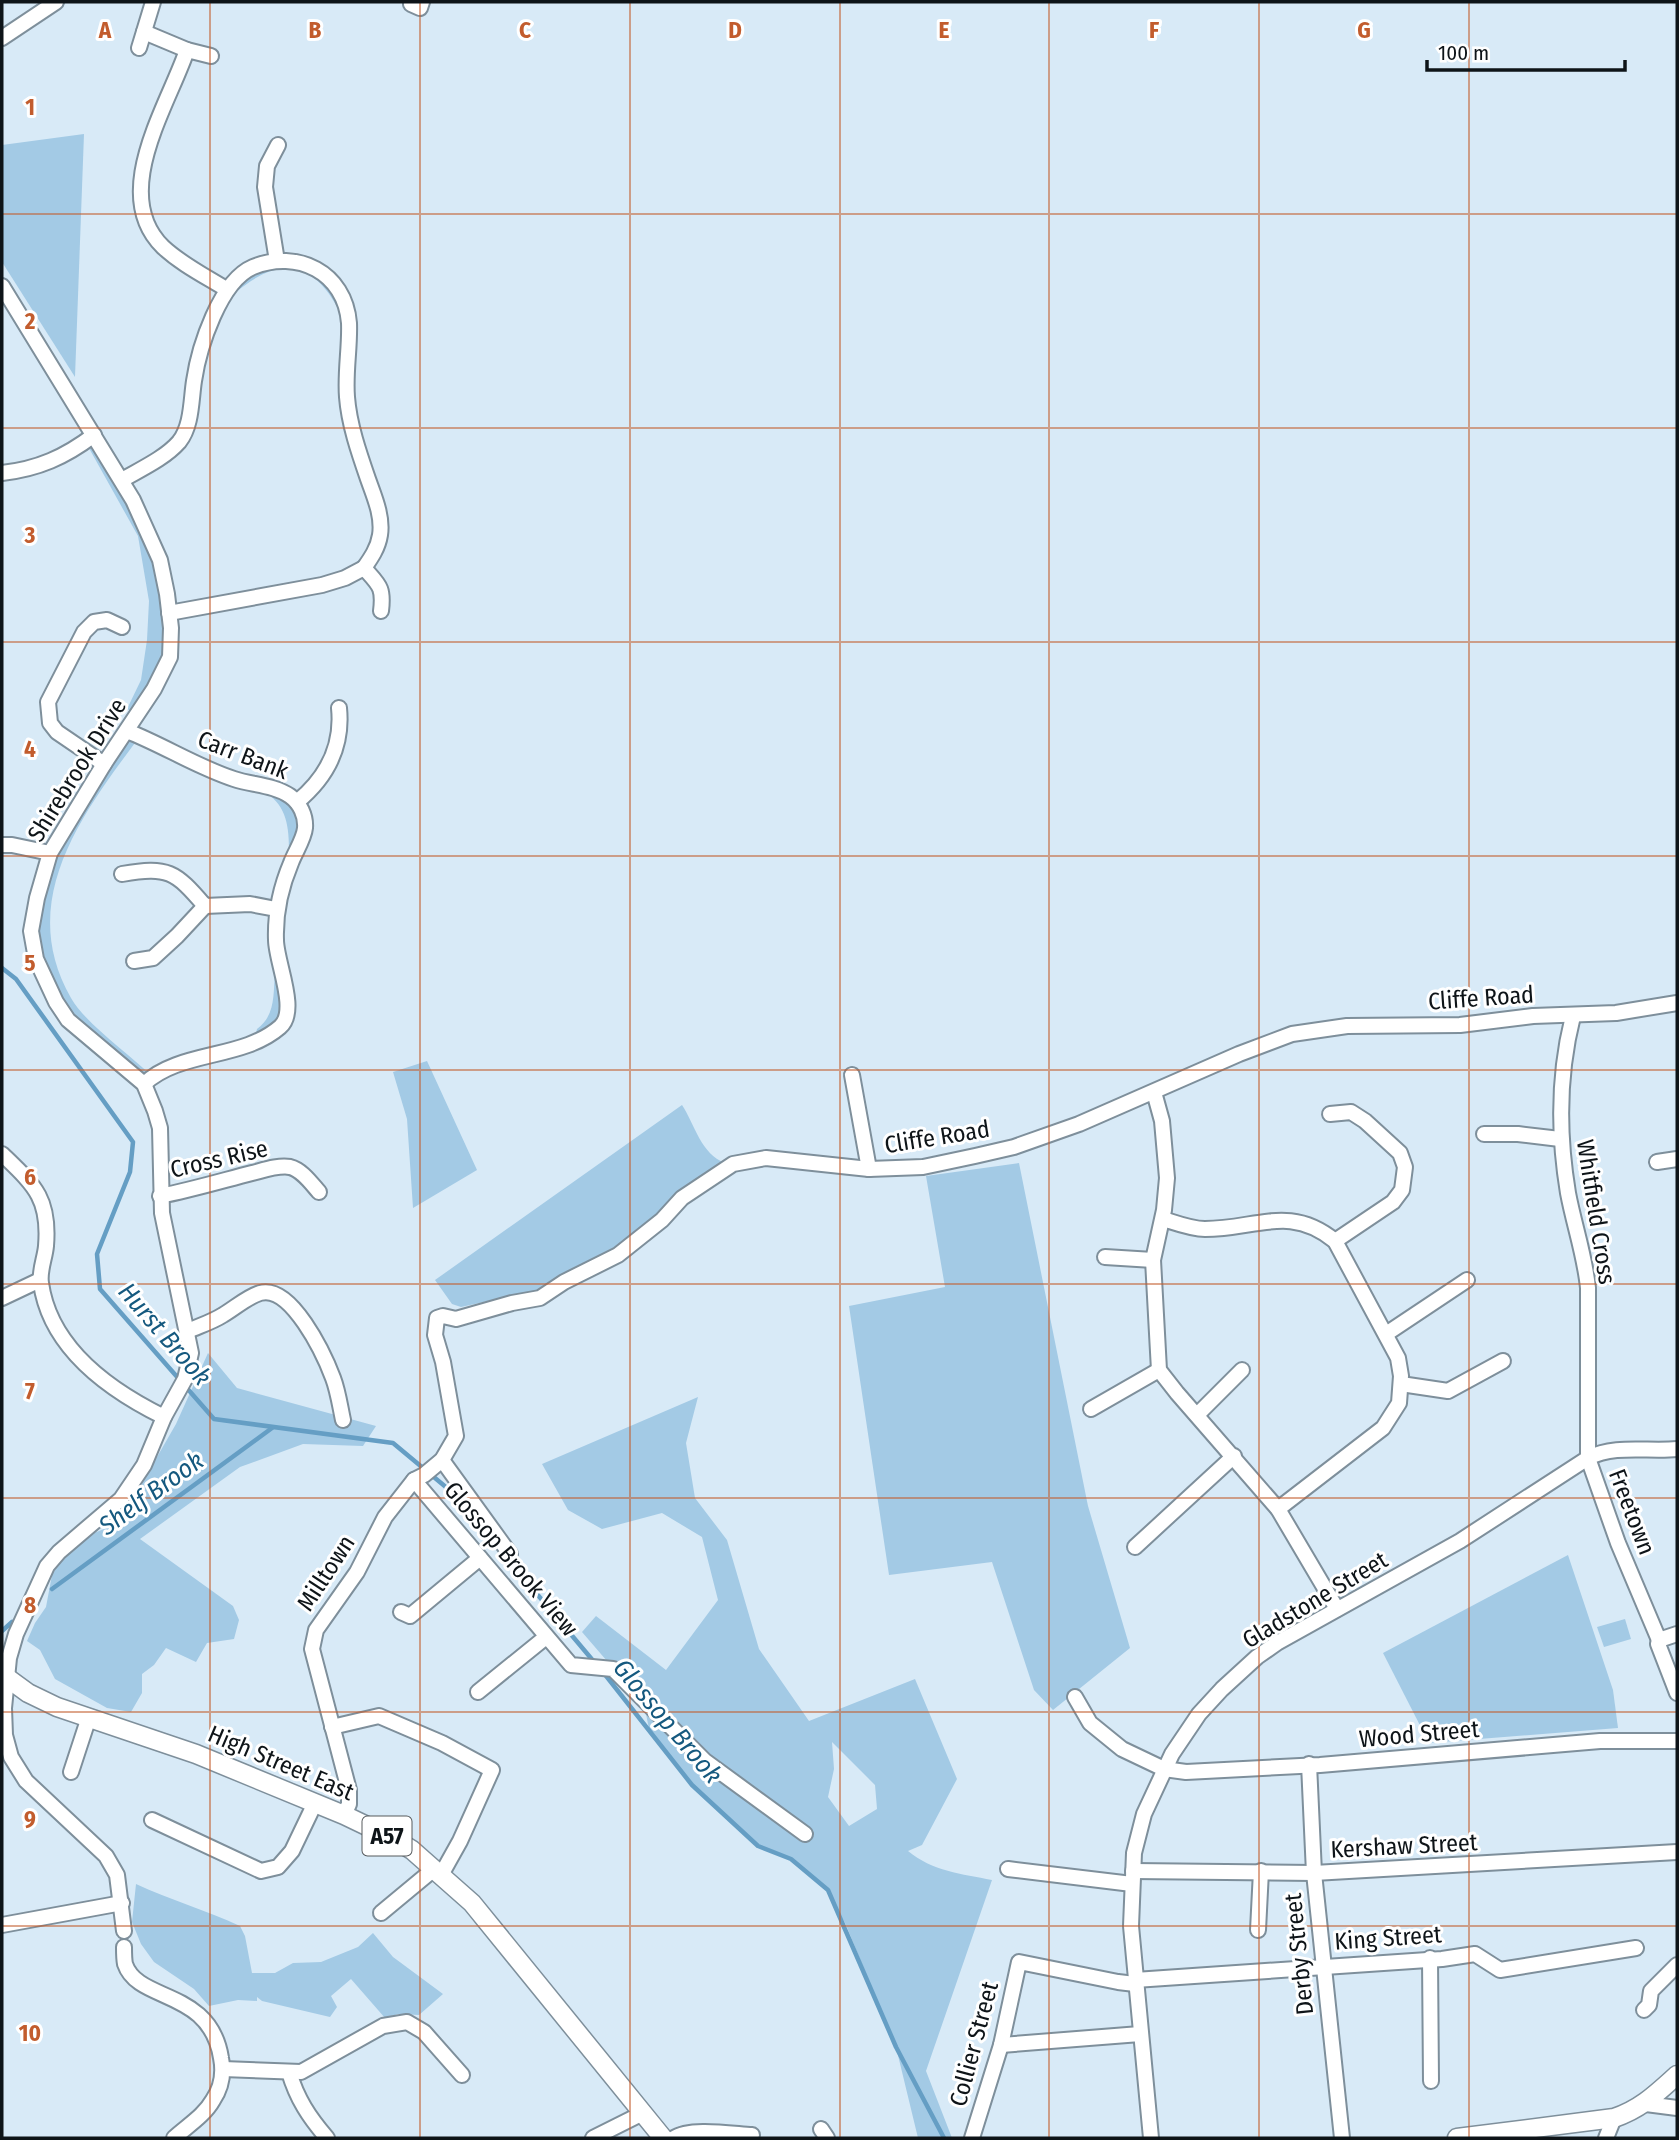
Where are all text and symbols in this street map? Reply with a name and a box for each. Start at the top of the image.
text: A [98,16,112,44]
text: B [309,16,322,44]
text: C [519,16,531,44]
text: D [728,16,742,44]
text: E [939,16,950,44]
text: F [1149,16,1159,44]
text: G [1357,16,1371,44]
scale bar [1427,28,1625,72]
text: 100 m [1438,40,1489,66]
text: 1 [25,93,35,121]
text: 2 [24,307,36,335]
text: 3 [24,521,36,549]
street label: Shirebrook Drive [22,693,132,847]
street label: Carr Bank [194,725,293,785]
text: 4 [24,735,36,763]
text: 5 [24,949,36,977]
street label: Cliffe Road [1427,980,1535,1016]
street label: Cliffe Road [882,1115,992,1159]
street label: Cross Rise [167,1134,271,1184]
street label: Whitfield Cross [1571,1138,1621,1286]
text: 6 [24,1163,36,1191]
water label: Hurst Brook [112,1277,218,1392]
text: 7 [25,1377,35,1405]
water label: Shelf Brook [92,1445,210,1542]
street label: Freetown [1603,1465,1661,1559]
street label: Glossop Brook View [438,1476,584,1642]
street label: Milltown [291,1530,361,1616]
street label: Gladstone Street [1237,1546,1393,1654]
text: 8 [24,1591,36,1619]
water label: Glossop Brook [607,1653,729,1790]
street label: Wood Street [1358,1715,1480,1753]
street label: High Street East [204,1720,358,1806]
text: 9 [24,1805,36,1833]
road number: A57 [362,1816,412,1856]
street label: Kershaw Street [1330,1828,1478,1864]
street label: Derby Street [1279,1892,1319,2016]
street label: King Street [1333,1920,1443,1956]
street label: Collier Street [944,1978,1004,2109]
text: 10 [19,2019,41,2047]

